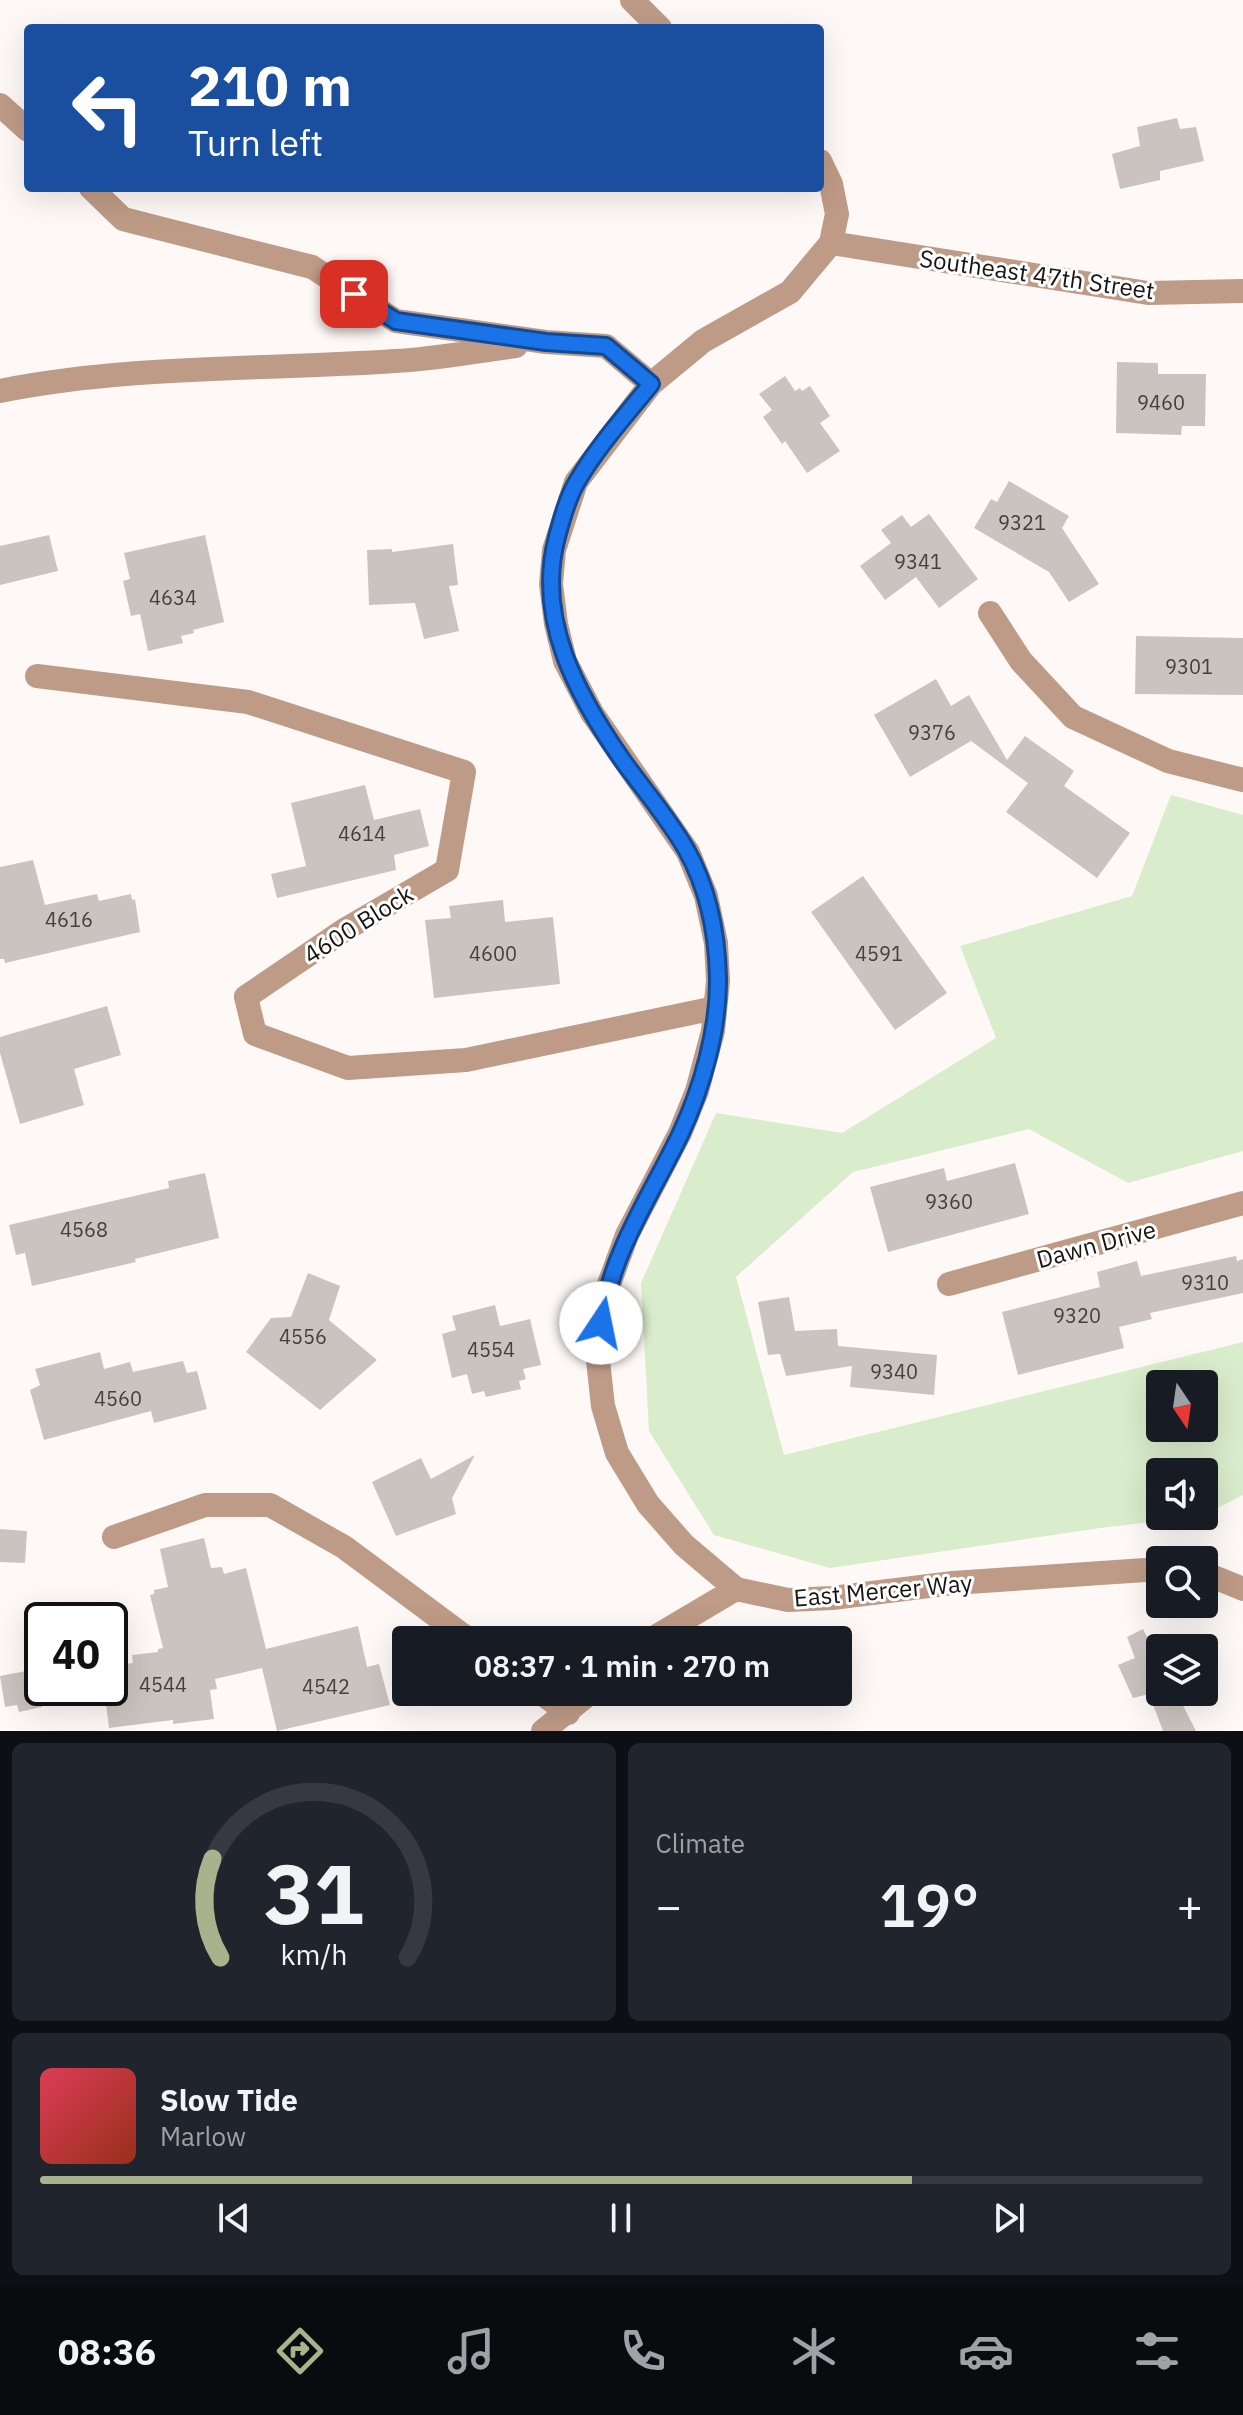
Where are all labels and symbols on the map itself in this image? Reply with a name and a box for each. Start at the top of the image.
street label: Southeast 47th Street [917,242,1157,306]
pin [320,260,388,328]
house number: 9460 [1137,389,1185,416]
house number: 9321 [998,509,1046,536]
house number: 9341 [894,548,942,575]
house number: 4634 [149,584,197,611]
house number: 9301 [1165,653,1213,680]
house number: 9376 [908,719,956,746]
house number: 4614 [338,820,386,847]
street label: 4600 Block [297,877,419,970]
house number: 4616 [45,906,93,933]
house number: 4600 [469,940,517,967]
house number: 4591 [855,940,903,967]
house number: 9360 [925,1188,973,1215]
street label: Dawn Drive [1033,1213,1159,1275]
house number: 4568 [60,1216,108,1243]
house number: 9310 [1181,1269,1229,1296]
position arrow [559,1281,643,1365]
house number: 9320 [1053,1302,1101,1329]
house number: 4556 [279,1323,327,1350]
house number: 4554 [467,1336,515,1363]
house number: 9340 [870,1358,918,1385]
north arrow [1146,1370,1218,1442]
house number: 4560 [94,1385,142,1412]
street label: East Mercer Way [792,1566,974,1614]
speed limit sign: 40 [24,1602,128,1706]
house number: 4544 [139,1671,187,1698]
house number: 4542 [302,1673,350,1700]

